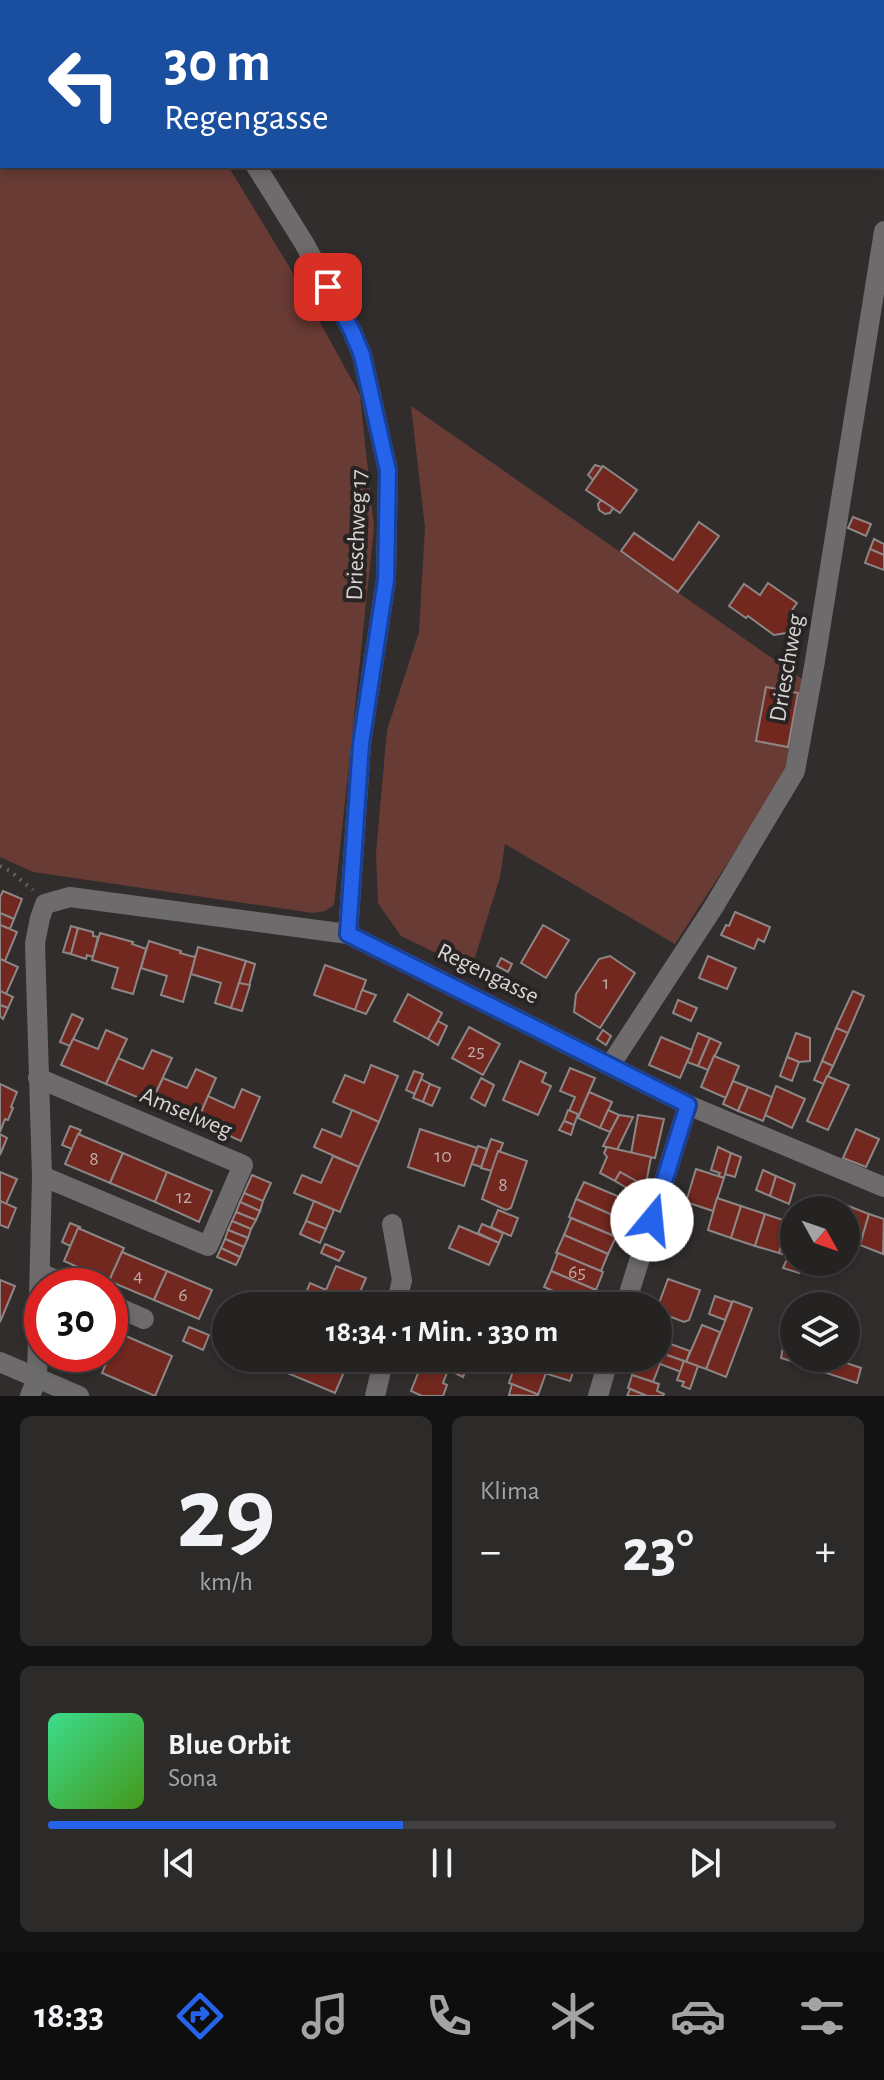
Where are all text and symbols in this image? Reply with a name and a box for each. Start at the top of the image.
icon: left [32,32,136,136]
text: 30 m [164,35,271,91]
text: Regengasse [164,100,329,136]
pin [294,253,362,321]
icon: arrive [306,265,350,309]
street label: Drieschweg 17 [343,469,371,601]
street label: Drieschweg [766,612,808,724]
street label: Regengasse [433,939,543,1009]
house number: 1 [603,973,609,993]
house number: 25 [467,1041,485,1061]
street label: Amselweg [137,1083,236,1143]
house number: 10 [434,1146,452,1166]
house number: 8 [89,1149,99,1169]
house number: 8 [498,1175,508,1195]
position arrow [610,1178,694,1262]
house number: 12 [176,1187,192,1207]
north arrow [780,1196,860,1276]
map controls [780,1196,860,1372]
house number: 65 [568,1262,586,1282]
house number: 4 [133,1266,143,1286]
speed limit sign: 30 [24,1268,128,1372]
house number: 6 [178,1285,188,1305]
button: layers [780,1292,860,1372]
text: 18:34 · 1 Min. · 330 m [326,1317,558,1347]
text: 29 [176,1463,276,1567]
text: Klima [480,1478,540,1504]
text: 23° [622,1522,694,1582]
text: − [480,1530,501,1574]
text: + [815,1530,836,1574]
text: km/h [199,1569,253,1595]
text: Blue Orbit [168,1730,291,1760]
text: Sona [168,1765,218,1791]
icon: previous [157,1841,201,1885]
icon: pause [420,1841,464,1885]
icon: next [683,1841,727,1885]
icon: directions [172,1988,228,2044]
icon: music [297,1988,353,2044]
icon: phone [421,1988,477,2044]
icon: climate [545,1988,601,2044]
icon: car [670,1988,726,2044]
icon: filters [794,1988,850,2044]
text: 18:33 [34,1998,104,2034]

